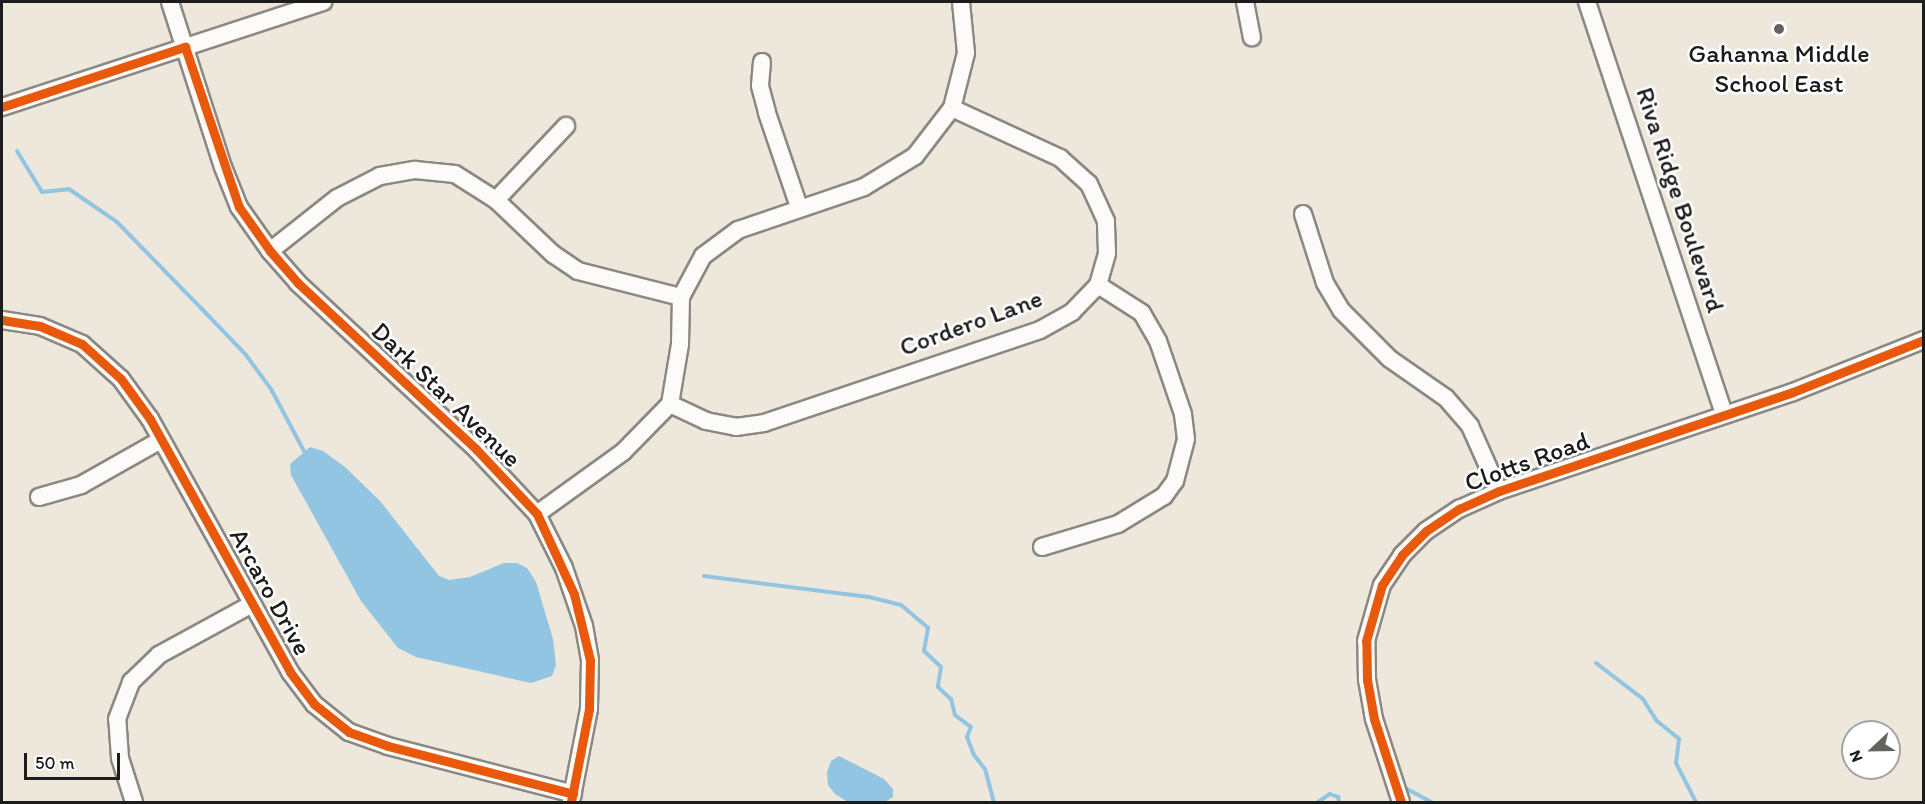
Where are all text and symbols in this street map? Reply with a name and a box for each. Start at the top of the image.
marker: Gahanna Middle School East [1772,22,1786,36]
place label: Gahanna Middle School East [1688,38,1870,100]
street label: Riva Ridge Boulevard [1629,83,1731,317]
street label: Cordero Lane [895,283,1047,363]
street label: Dark Star Avenue [365,316,527,474]
street label: Clotts Road [1461,425,1593,499]
street label: Arcaro Drive [222,523,318,661]
north arrow [1841,720,1901,780]
scale bar [27,741,123,779]
text: N [1845,748,1867,765]
text: 50 m [35,752,75,774]

